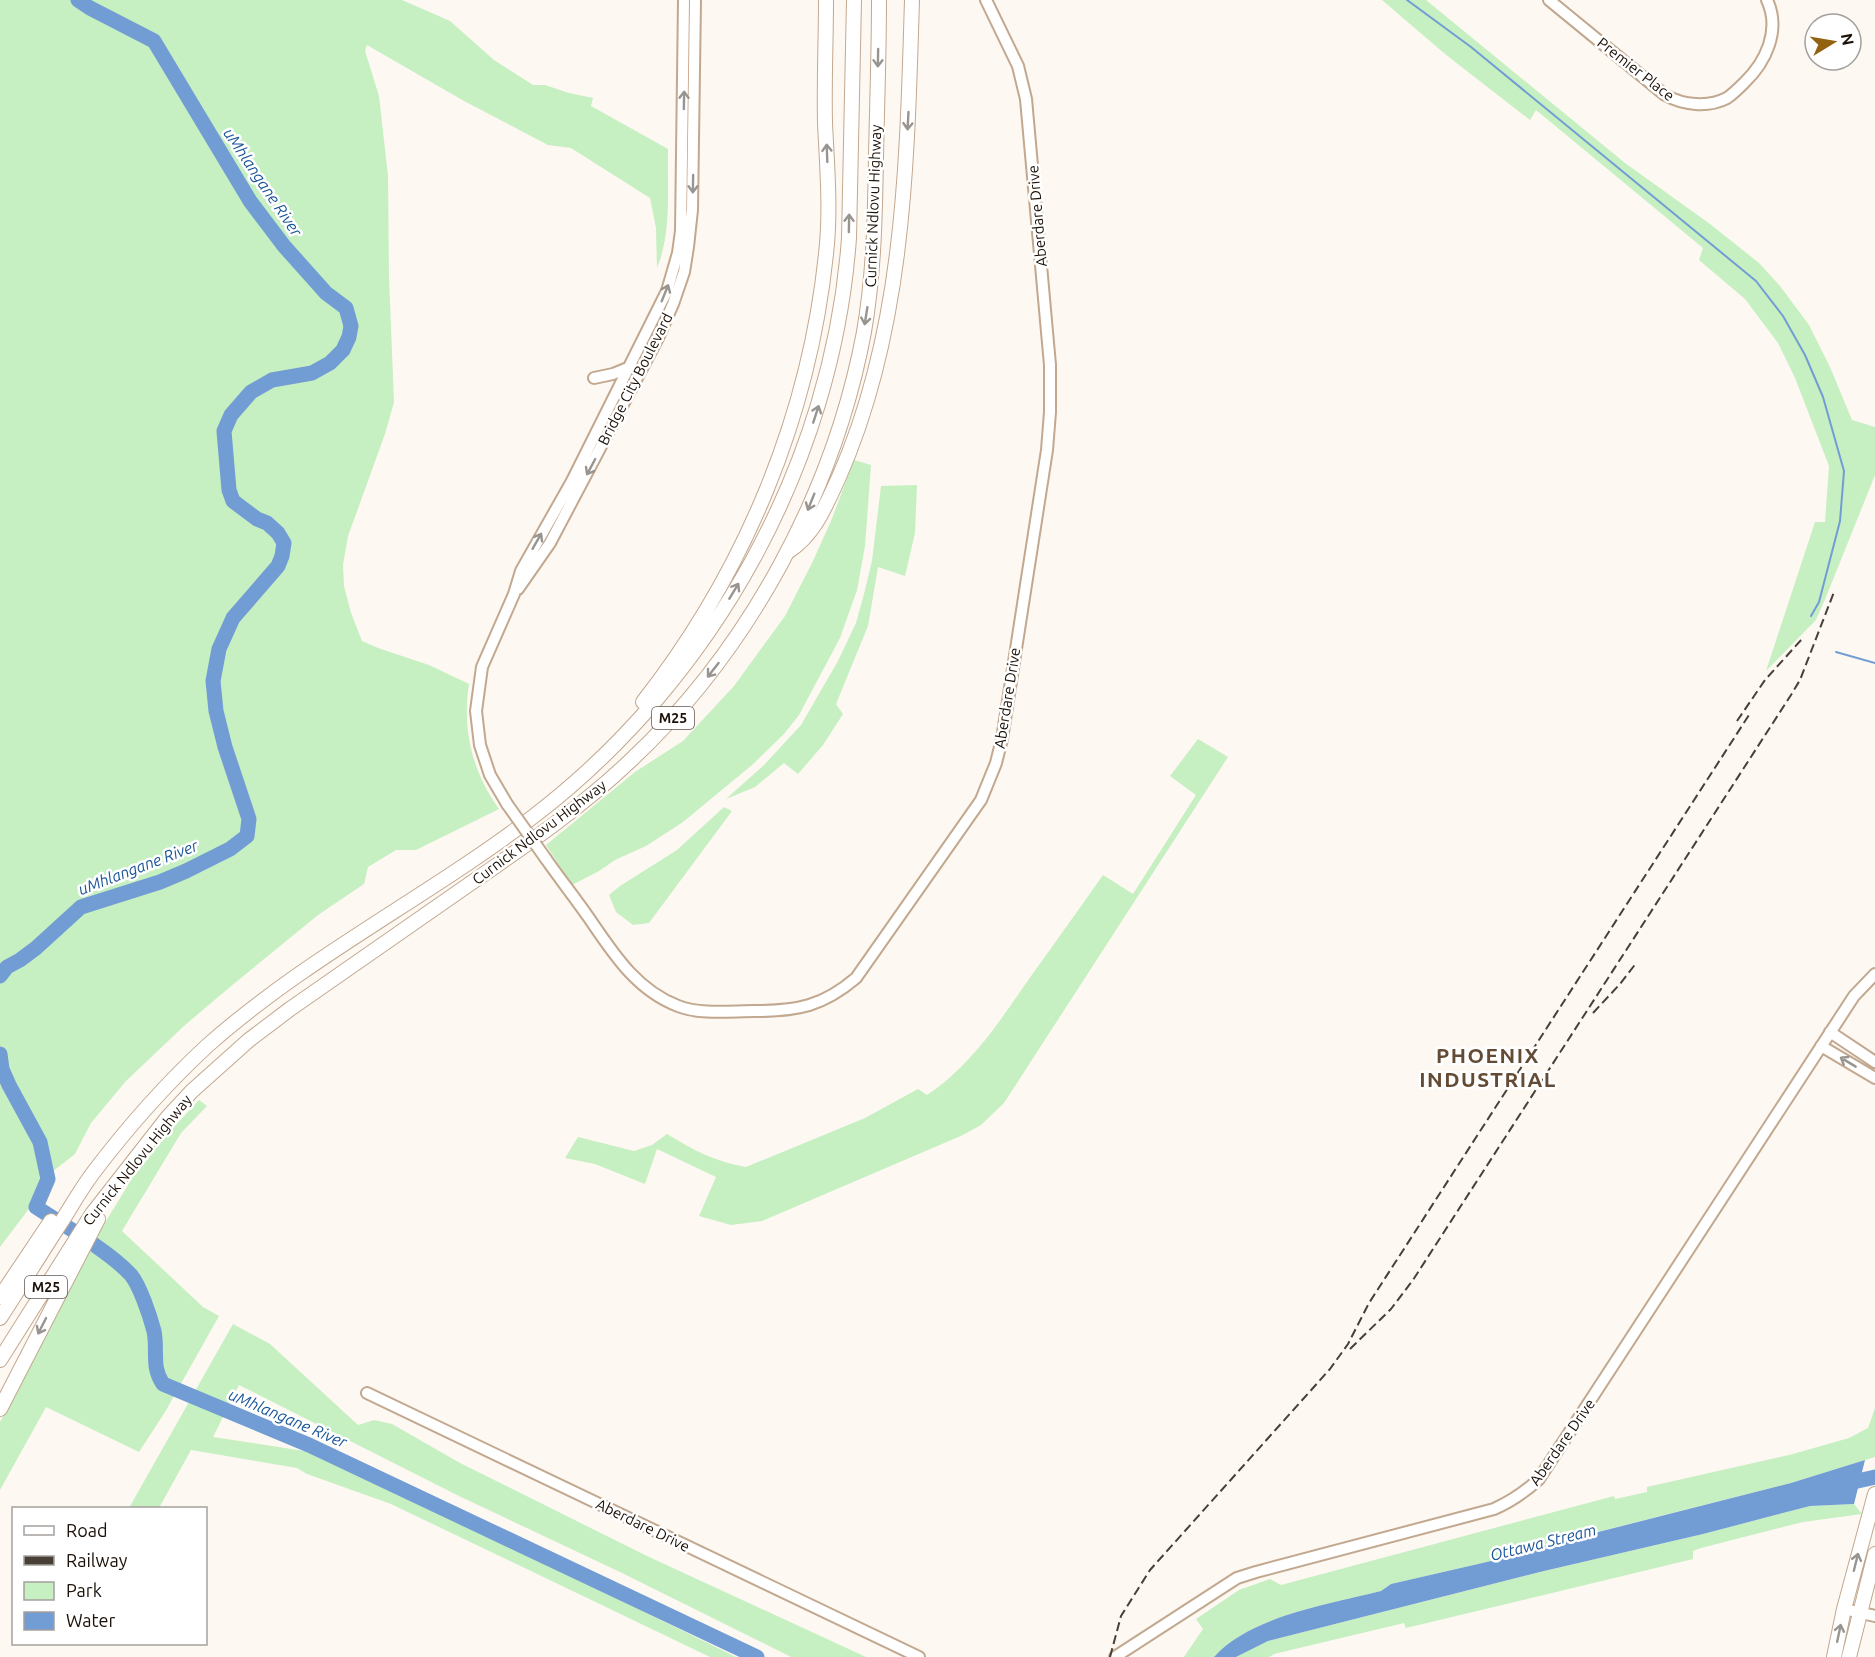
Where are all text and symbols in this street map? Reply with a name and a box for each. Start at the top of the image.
north arrow [1803,12,1863,72]
text: N [1838,32,1858,47]
street label: Premier Place [1594,34,1678,104]
one-way arrow [873,48,884,68]
one-way arrow [678,91,690,111]
one-way arrow [903,111,914,131]
street label: Curnick Ndlovu Highway [862,124,884,288]
water label: uMhlangane River [220,125,306,240]
one-way arrow [821,143,832,163]
street label: Aberdare Drive [1024,165,1050,267]
one-way arrow [687,174,698,194]
one-way arrow [843,213,855,233]
one-way arrow [660,284,671,303]
one-way arrow [861,306,872,325]
street label: Bridge City Boulevard [594,310,676,448]
one-way arrow [811,405,822,424]
one-way arrow [584,457,596,475]
one-way arrow [805,493,816,511]
one-way arrow [532,533,544,550]
one-way arrow [728,583,740,600]
street label: Aberdare Drive [991,646,1023,750]
one-way arrow [706,662,719,678]
road number: M25 [652,707,694,729]
street label: Curnick Ndlovu Highway [469,776,609,888]
water label: uMhlangane River [76,836,201,898]
district label: PHOENIX INDUSTRIAL [1419,1043,1557,1091]
one-way arrow [1840,1056,1857,1068]
street label: Curnick Ndlovu Highway [79,1091,195,1229]
road number: M25 [25,1276,67,1298]
one-way arrow [36,1316,47,1334]
water label: uMhlangane River [226,1385,351,1451]
street label: Aberdare Drive [1526,1395,1598,1489]
street label: Aberdare Drive [594,1495,692,1555]
legend [12,1507,207,1645]
text: Road [66,1520,108,1540]
water label: Ottawa Stream [1488,1520,1598,1564]
text: Railway [66,1550,128,1570]
one-way arrow [1851,1552,1863,1571]
text: Park [66,1580,102,1600]
text: Water [66,1610,116,1630]
one-way arrow [1834,1624,1845,1643]

